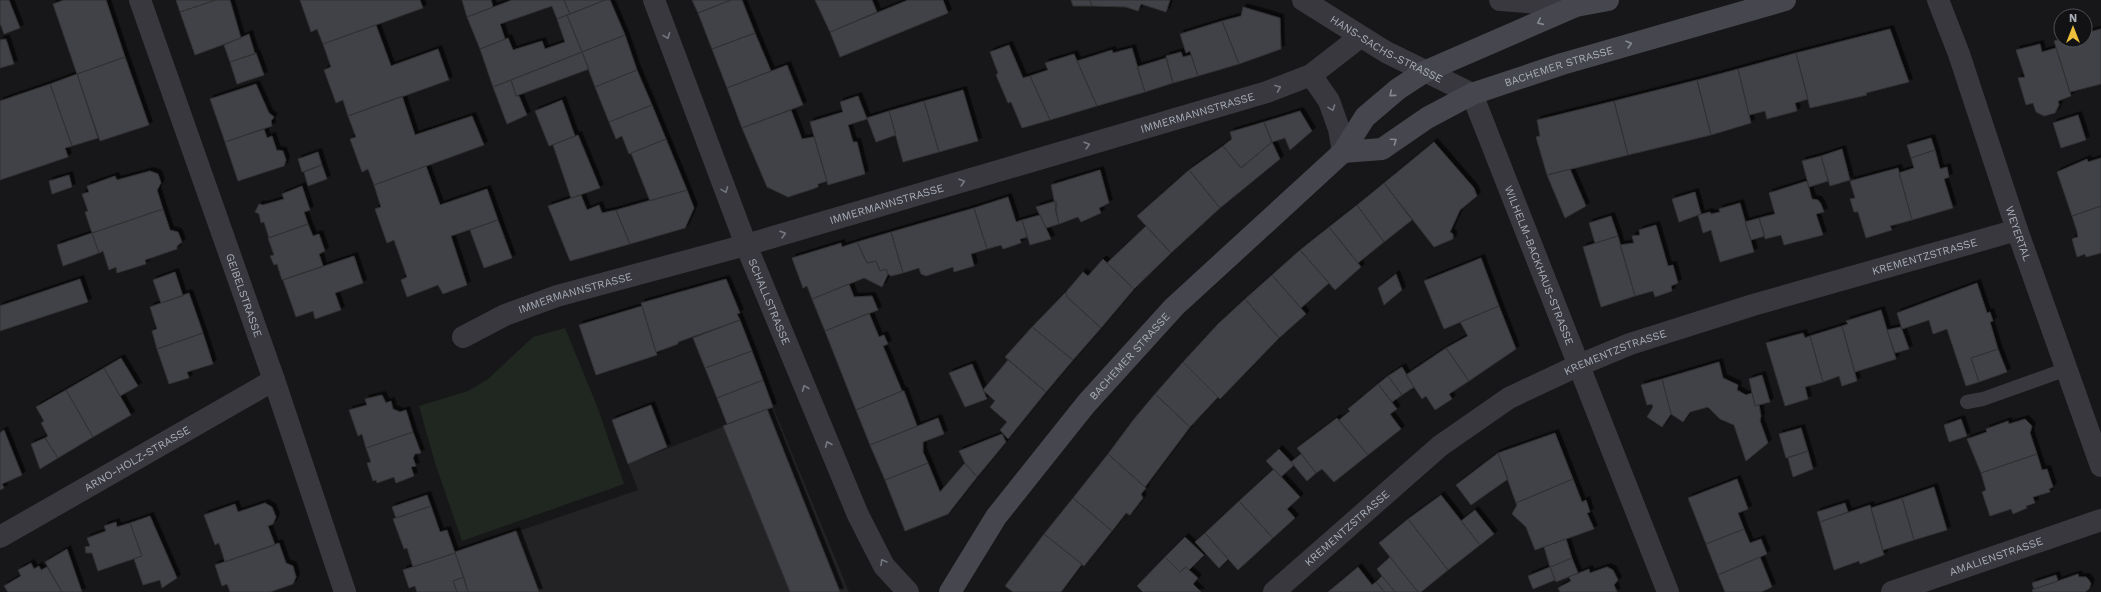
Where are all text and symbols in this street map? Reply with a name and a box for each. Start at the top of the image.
north arrow [2053,8,2093,48]
text: N [2069,12,2077,25]
street label: HANS-SACHS-STRASSE [1328,13,1445,86]
one-way arrow [1537,17,1544,25]
one-way arrow [663,33,671,40]
one-way arrow [1626,41,1632,49]
street label: BACHEMER STRASSE [1503,44,1615,90]
one-way arrow [1275,84,1282,92]
street label: IMMERMANNSTRASSE [1139,90,1256,136]
one-way arrow [1390,90,1397,97]
one-way arrow [1327,104,1335,111]
one-way arrow [1389,139,1396,146]
one-way arrow [1083,141,1090,150]
one-way arrow [958,178,965,187]
street label: IMMERMANNSTRASSE [828,181,945,227]
street label: WILHELM-BACKHAUS-STRASSE [1502,184,1576,347]
one-way arrow [721,186,729,193]
street label: WEYERTAL [2003,204,2034,263]
one-way arrow [780,230,787,239]
street label: KREMENTZSTRASSE [1871,236,1979,278]
street label: GEIBELSTRASSE [223,252,264,339]
street label: SCHALLSTRASSE [745,257,793,347]
street label: IMMERMANNSTRASSE [516,270,634,317]
street label: BACHEMER STRASSE [1087,310,1173,403]
street label: KREMENTZSTRASSE [1562,327,1668,378]
one-way arrow [802,384,810,392]
street label: ARNO-HOLZ-STRASSE [82,423,193,494]
one-way arrow [825,441,833,448]
street label: KREMENTZSTRASSE [1302,488,1392,569]
street label: AMALIENSTRASSE [1948,535,2045,579]
one-way arrow [880,559,887,566]

